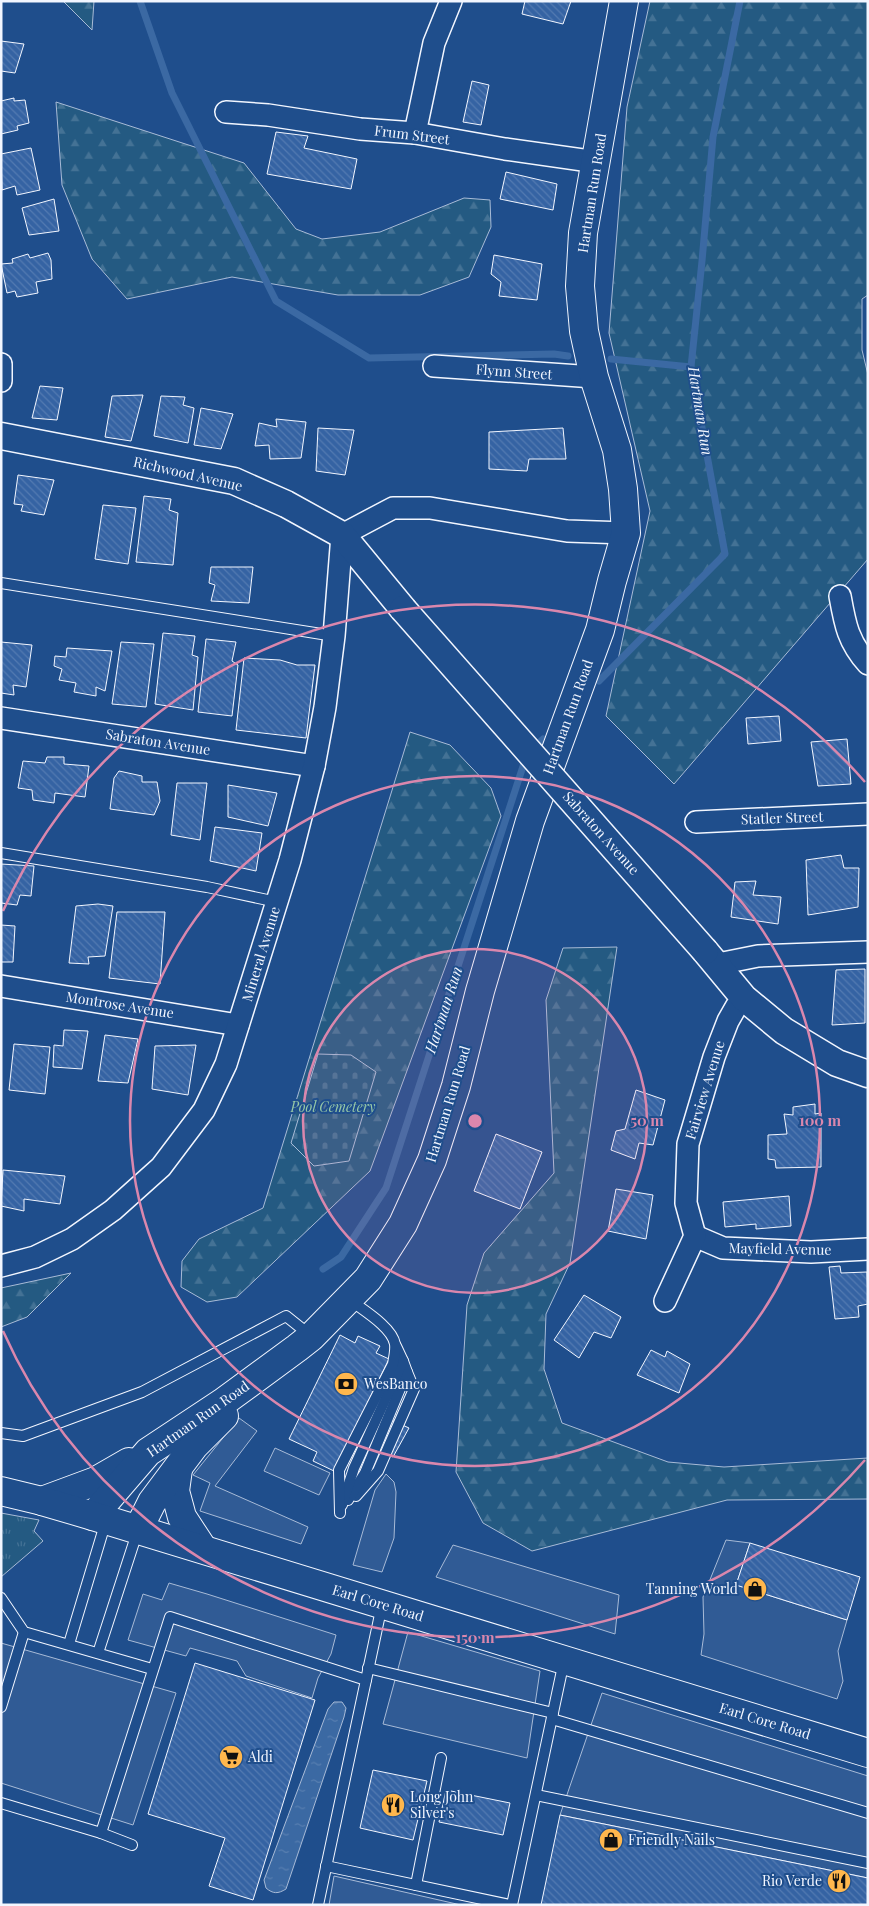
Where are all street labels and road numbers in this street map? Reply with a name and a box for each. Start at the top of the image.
street label: Frum Street [373,120,452,149]
street label: Hartman Run Road [573,132,610,254]
street label: Flynn Street [475,359,554,384]
street label: Richwood Avenue [132,452,245,495]
street label: Hartman Run Road [538,657,597,777]
street label: Sabraton Avenue [104,724,212,759]
street label: Sabraton Avenue [559,787,644,878]
street label: Statler Street [740,807,825,828]
street label: Mineral Avenue [237,904,284,1004]
street label: Montrose Avenue [65,987,175,1022]
street label: Fairview Avenue [680,1038,729,1142]
street label: Hartman Run Road [421,1043,474,1164]
street label: Mayfield Avenue [728,1238,832,1259]
street label: Hartman Run Road [143,1376,253,1461]
street label: Earl Core Road [330,1580,426,1625]
street label: Earl Core Road [717,1698,813,1743]

